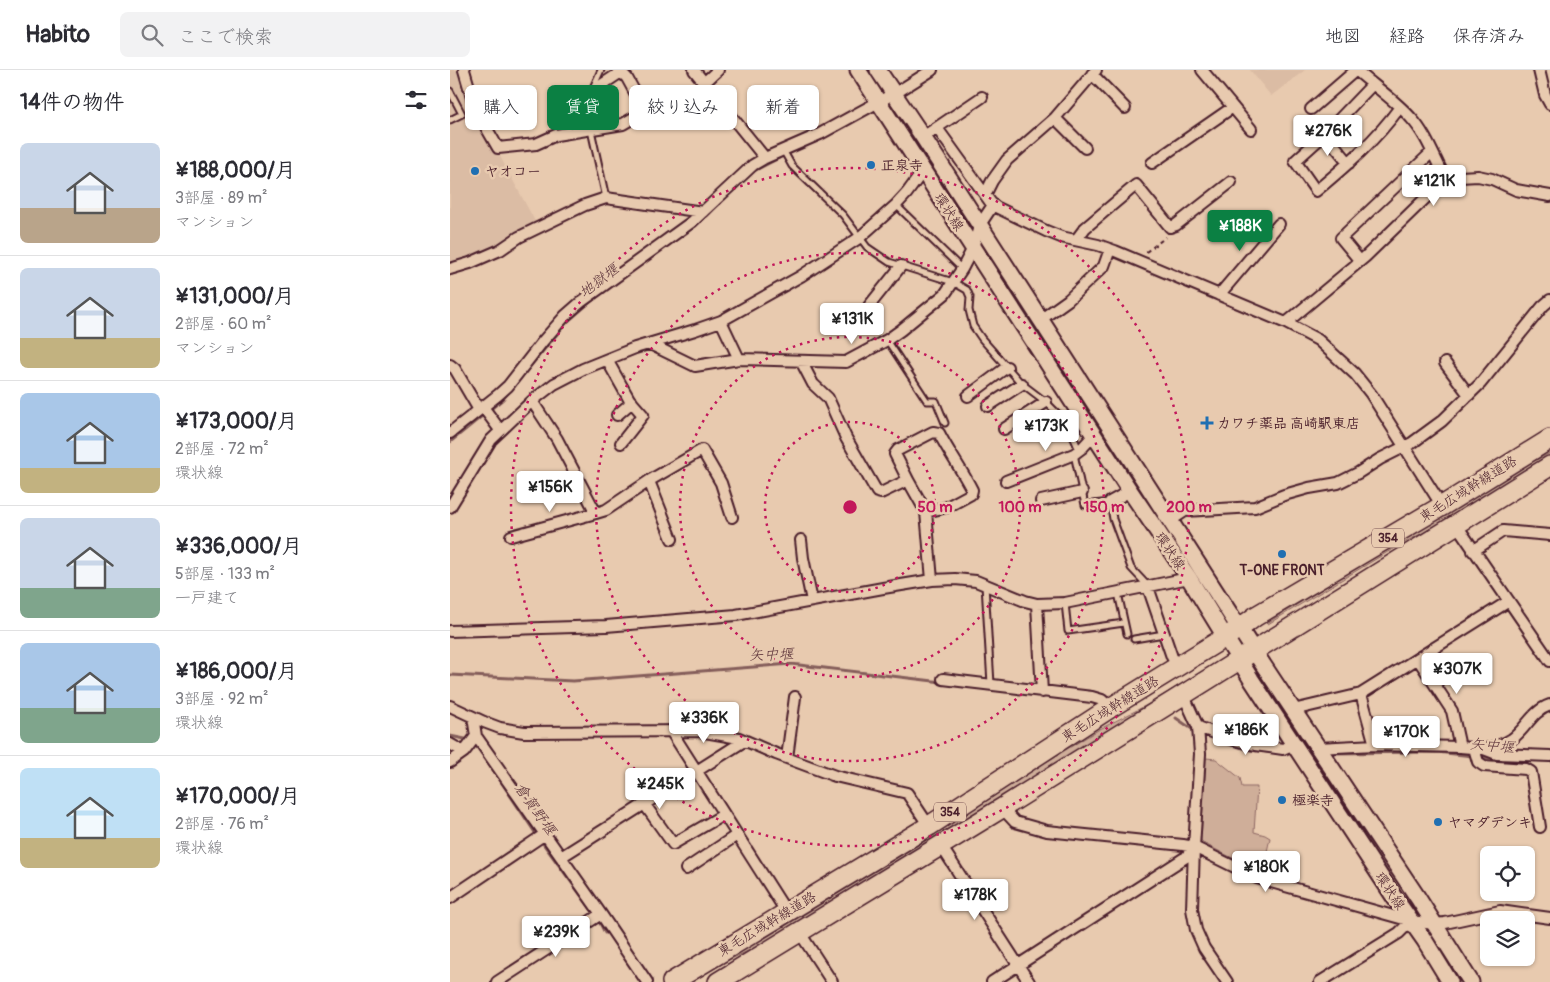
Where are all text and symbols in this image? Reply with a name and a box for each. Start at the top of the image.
search box [120,12,470,57]
text: Habito [25,20,90,49]
icon: search [138,21,166,49]
text: ここで検索 [178,25,273,49]
text: 地図 [1325,25,1361,48]
text: 経路 [1389,25,1425,48]
text: 保存済み [1453,25,1525,48]
chip: 購入 [465,85,537,130]
chip: 賃貸 [547,85,619,130]
chip: 絞り込み [629,85,737,130]
chip: 新着 [747,85,819,130]
icon: filters [402,86,430,114]
text: 14件の物件 [20,89,124,116]
pin: ¥276K [1293,114,1363,157]
text: ¥276K [1304,121,1352,141]
text: ¥188,000/月 [175,157,296,184]
place label: 正泉寺 [881,157,923,174]
marker: 正泉寺 [865,159,877,171]
icon: home [60,163,120,223]
place label: ヤオコー [485,163,541,180]
pin: ¥121K [1399,164,1469,207]
marker: ヤオコー [469,165,481,177]
text: ¥121K [1413,171,1455,191]
text: 3部屋 · 89 m² [175,188,268,208]
street label: 環状線 [930,190,968,234]
pin: ¥188K [1205,210,1275,252]
text: マンション [175,212,254,232]
text: ¥188K [1218,216,1262,236]
water label: 地獄堰 [575,259,624,302]
text: ¥131,000/月 [175,283,295,310]
icon: home [60,288,120,348]
pin: ¥131K [817,302,887,345]
text: ¥131K [831,309,873,329]
text: 2部屋 · 60 m² [175,314,271,334]
text: マンション [175,338,254,358]
text: ¥173,000/月 [175,408,298,435]
pin: ¥173K [1011,410,1081,452]
icon: home [60,413,120,473]
place label: カワチ薬品 高崎駅東店 [1217,415,1360,432]
text: ¥173K [1024,416,1068,436]
marker: カワチ薬品 高崎駅東店 [1201,417,1213,429]
text: 2部屋 · 72 m² [175,439,269,459]
street label: 東毛広域幹線道路 [1416,452,1520,526]
text: 環状線 [175,463,223,483]
pin: ¥156K [515,470,585,513]
text: ¥156K [528,477,573,497]
centre of rings [841,498,859,516]
text: 50 m [918,498,952,517]
text: 100 m [999,498,1041,517]
text: 150 m [1084,498,1124,517]
text: 200 m [1166,498,1212,517]
road number: 354 [1372,528,1404,548]
street label: 環状線 [1151,529,1189,573]
text: ¥336,000/月 [175,533,302,560]
icon: home [60,538,120,598]
marker: T-ONE FRONT [1276,548,1288,560]
place label: T-ONE FRONT [1238,562,1325,579]
text: 5部屋 · 133 m² [175,564,275,584]
text: 一戸建て [175,588,239,608]
water label: 矢中堰 [748,645,796,665]
pin: ¥307K [1422,652,1492,695]
text: ¥186,000/月 [175,658,298,685]
text: ¥307K [1432,659,1482,679]
icon: home [60,663,120,723]
street label: 東毛広域幹線道路 [1058,672,1162,746]
text: 3部屋 · 92 m² [175,689,268,709]
pin: ¥336K [669,702,739,744]
text: ¥336K [680,708,728,728]
text: 環状線 [175,713,223,733]
pin: ¥186K [1211,714,1281,756]
pin: ¥170K [1371,716,1441,758]
text: ¥186K [1224,720,1268,740]
text: ¥170K [1383,722,1429,742]
water label: 矢中堰 [1469,735,1517,758]
pin: ¥245K [625,768,695,810]
text: ¥245K [636,774,684,794]
water label: 倉賀野堰 [510,779,561,841]
text: ¥170,000/月 [175,783,300,810]
icon: home [60,788,120,848]
place label: 極楽寺 [1292,792,1334,809]
marker: 極楽寺 [1276,794,1288,806]
road number: 354 [934,802,966,822]
text: 2部屋 · 76 m² [175,814,269,834]
place label: ヤマダデンキ [1448,814,1532,831]
marker: ヤマダデンキ [1432,816,1444,828]
text: 環状線 [175,838,223,858]
map controls [1480,846,1535,966]
button: locate [1480,846,1535,901]
pin: ¥180K [1231,850,1301,893]
text: ¥180K [1243,857,1289,877]
street label: 環状線 [1371,869,1409,913]
pin: ¥178K [940,878,1010,921]
text: ¥178K [953,885,997,905]
street label: 東毛広域幹線道路 [715,888,819,960]
button: layers [1480,911,1535,966]
pin: ¥239K [521,916,591,958]
text: ¥239K [533,922,579,942]

